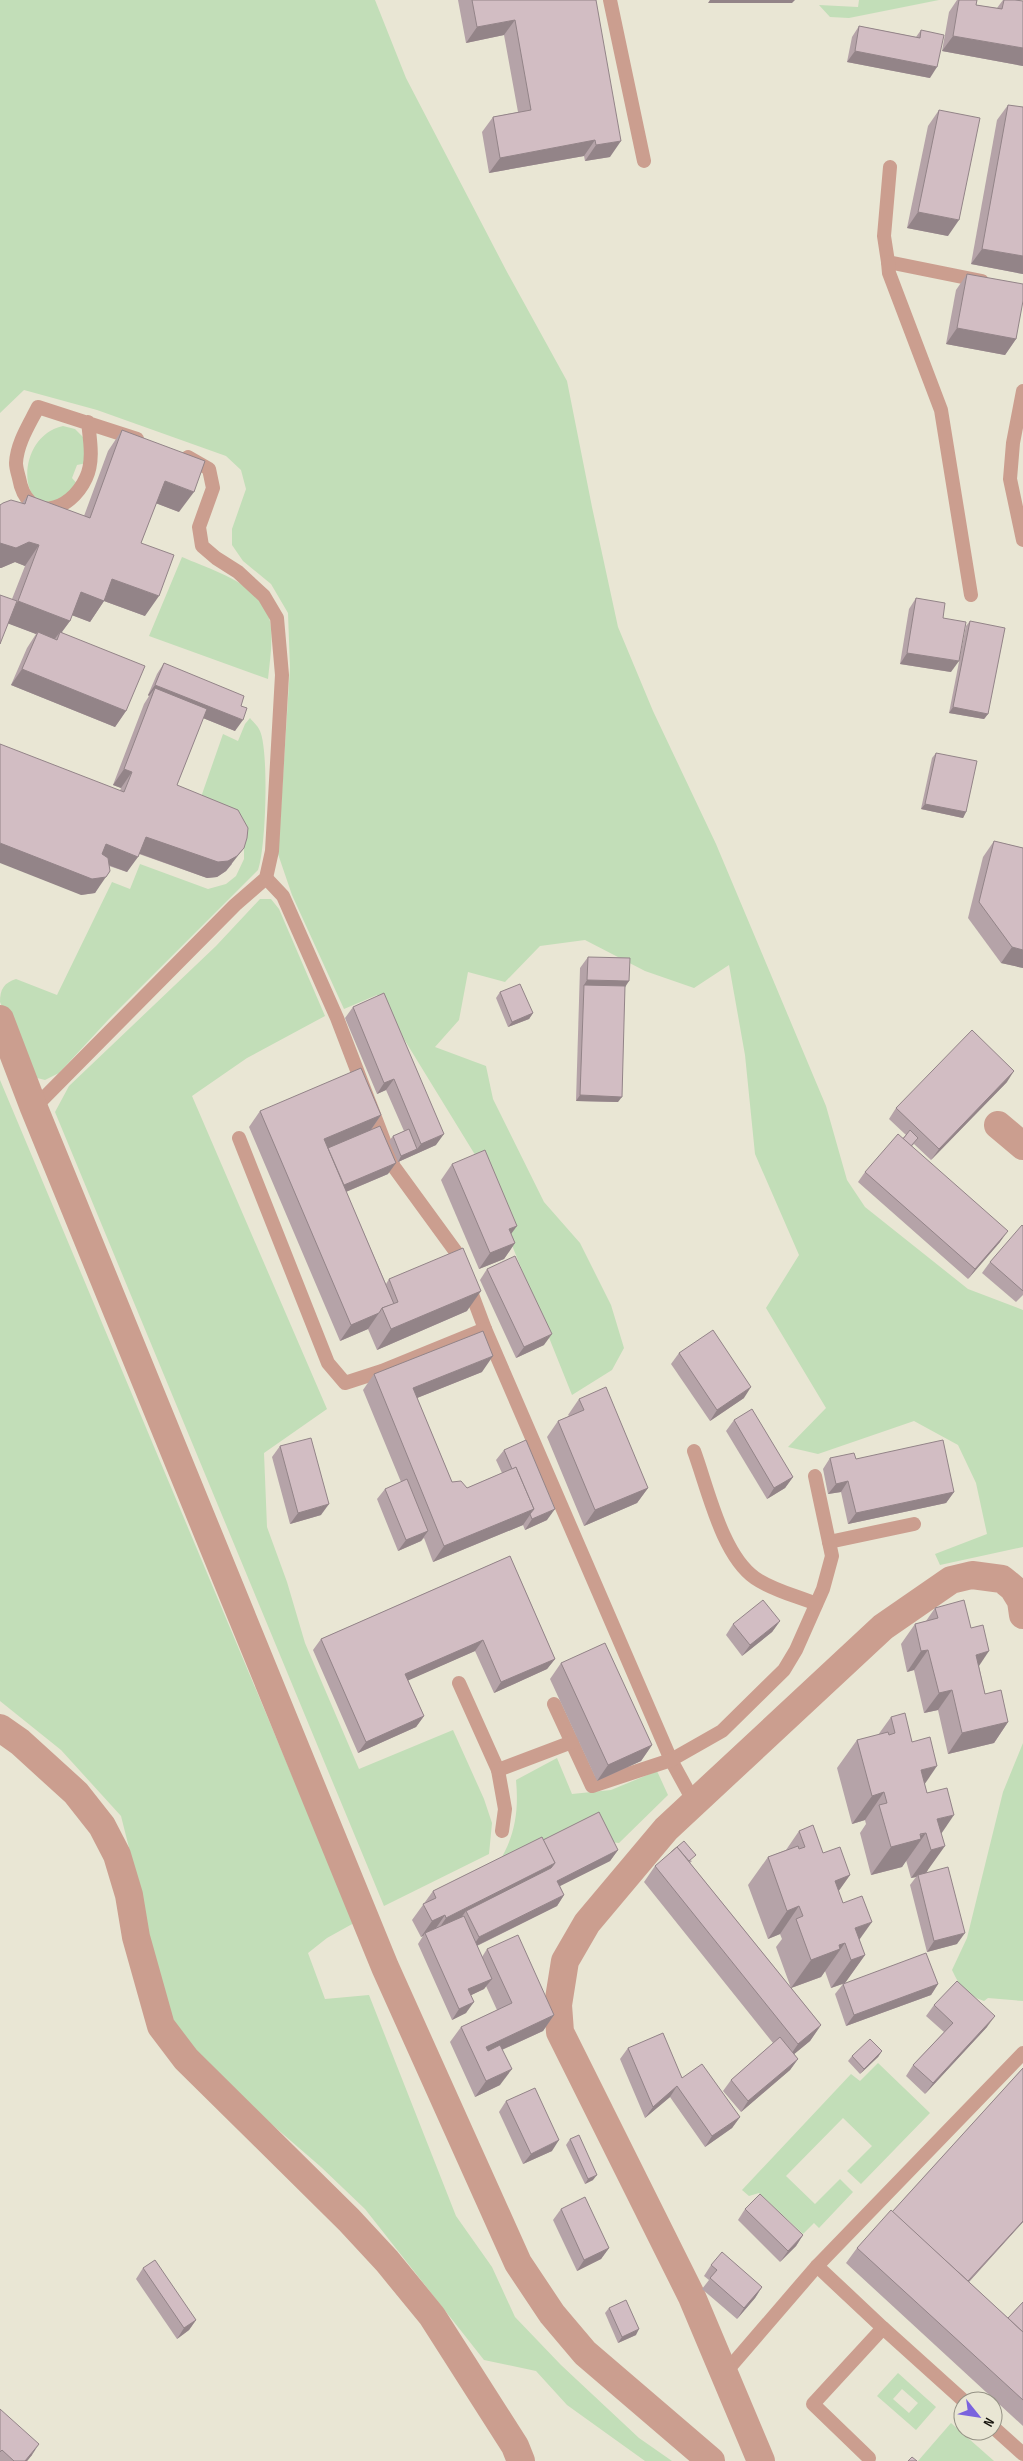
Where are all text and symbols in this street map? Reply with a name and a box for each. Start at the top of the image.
north arrow [953,2391,1003,2441]
text: N [980,2415,998,2430]

